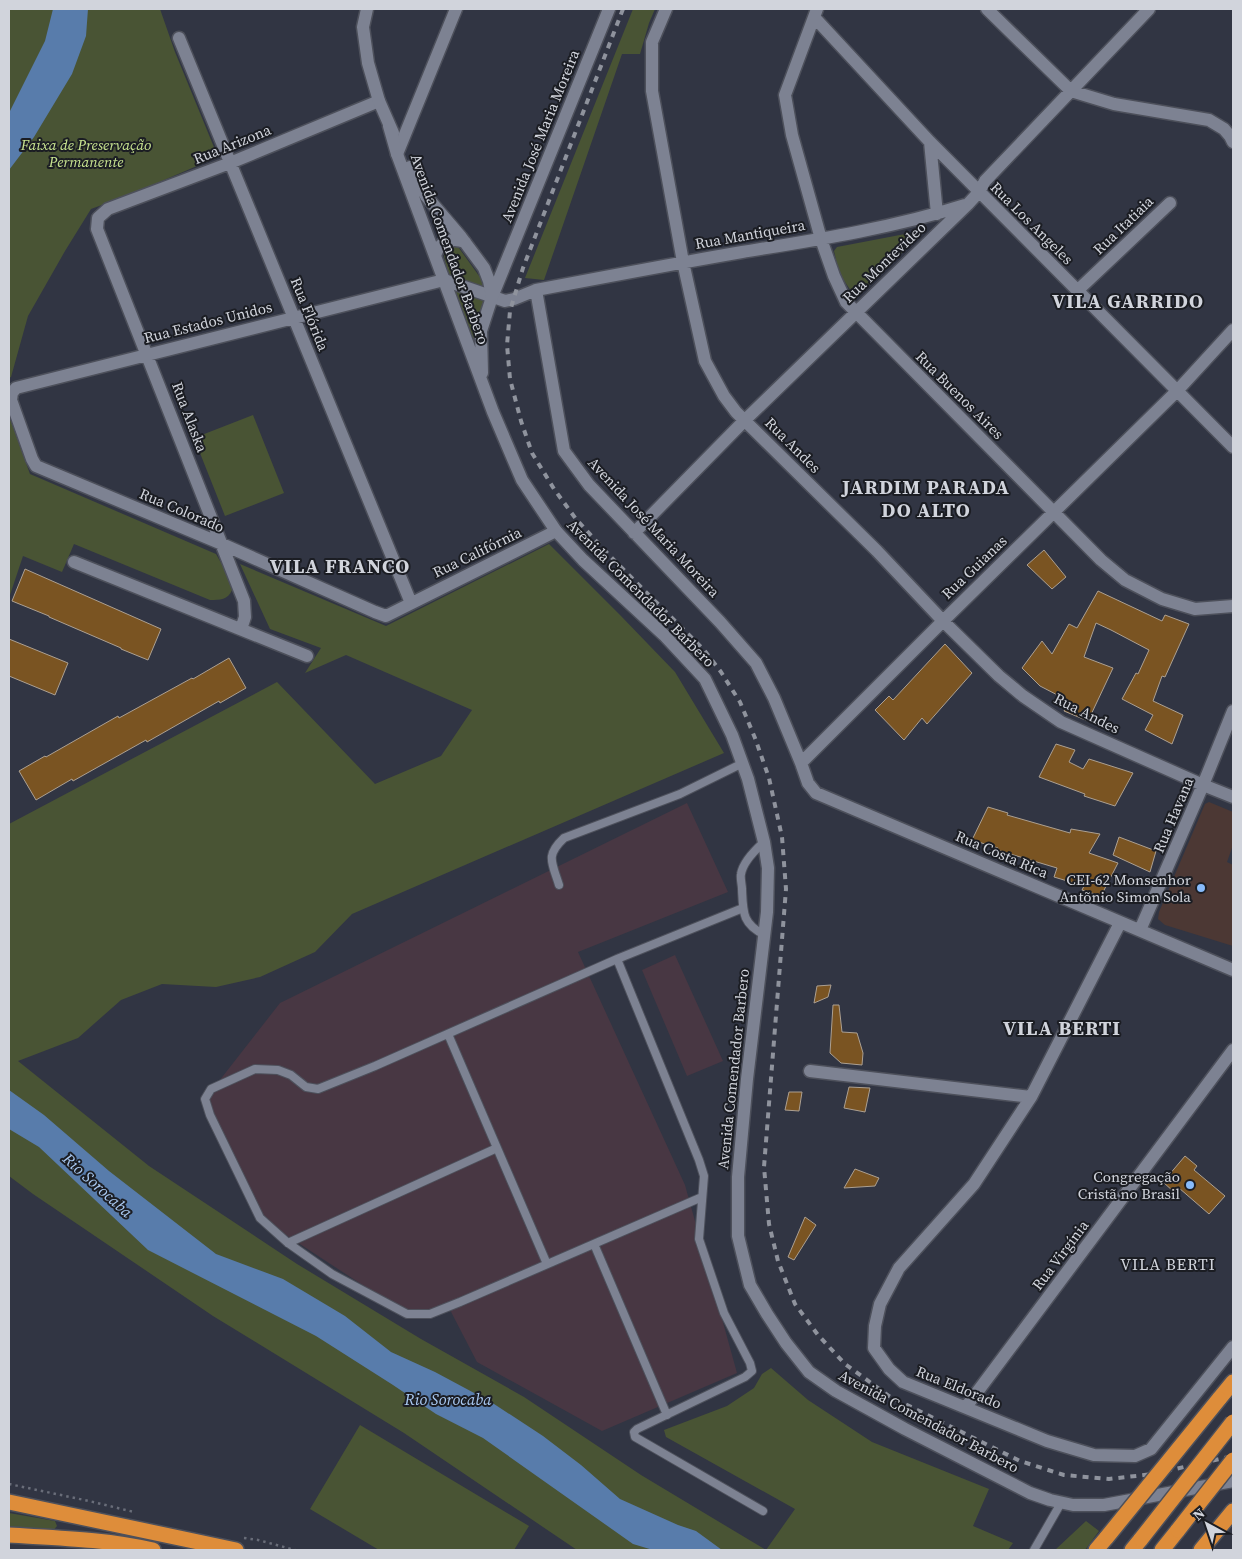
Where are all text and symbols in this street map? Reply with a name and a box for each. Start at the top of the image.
street label: Avenida José Maria Moreira [496,46,584,225]
street label: Rua Arizona [190,119,274,169]
park label: Faixa de Preservação Permanente [20,134,151,172]
street label: Avenida Comendador Barbero [406,151,494,347]
street label: Rua Los Angeles [986,177,1078,269]
street label: Rua Itatiaia [1088,191,1158,259]
street label: Rua Mantiqueira [693,214,807,254]
street label: Rua Montevideo [838,217,930,307]
street label: Rua Flórida [286,274,334,354]
district label: VILA GARRIDO [1052,287,1204,315]
street label: Rua Estados Unidos [142,296,274,348]
street label: Rua Buenos Aires [911,346,1009,444]
street label: Rua Alaska [167,379,213,455]
street label: Rua Andes [760,412,826,478]
street label: Avenida José Maria Moreira [583,452,725,602]
district label: JARDIM PARADA DO ALTO [840,473,1010,524]
street label: Rua Colorado [136,483,228,537]
street label: Avenida Comendador Barbero [562,514,720,672]
street label: Rua Califórnia [429,521,525,583]
street label: Rua Guianas [937,530,1011,604]
district label: VILA FRANCO [270,552,410,580]
street label: Rua Andes [1051,687,1123,739]
street label: Rua Havana [1148,774,1198,856]
street label: Rua Costa Rica [952,825,1052,883]
place label: CEI-62 Monsenhor Antõnio Simon Sola [1059,869,1192,907]
marker: CEI-62 Monsenhor Antõnio Simon Sola [1195,882,1207,894]
street label: Avenida Comendador Barbero [712,968,754,1170]
district label: VILA BERTI [1003,1014,1121,1042]
water label: Rio Sorocaba [58,1147,138,1223]
place label: Congregação Cristã no Brasil [1078,1166,1181,1204]
marker: Congregação Cristã no Brasil [1184,1179,1196,1191]
street label: Rua Virgínia [1027,1215,1094,1294]
district label: VILA BERTI [1120,1253,1216,1275]
street label: Rua Eldorado [913,1360,1005,1414]
street label: Avenida Comendador Barbero [835,1364,1023,1478]
water label: Rio Sorocaba [403,1388,492,1410]
north arrow [1182,1499,1232,1549]
text: N [1188,1503,1209,1525]

